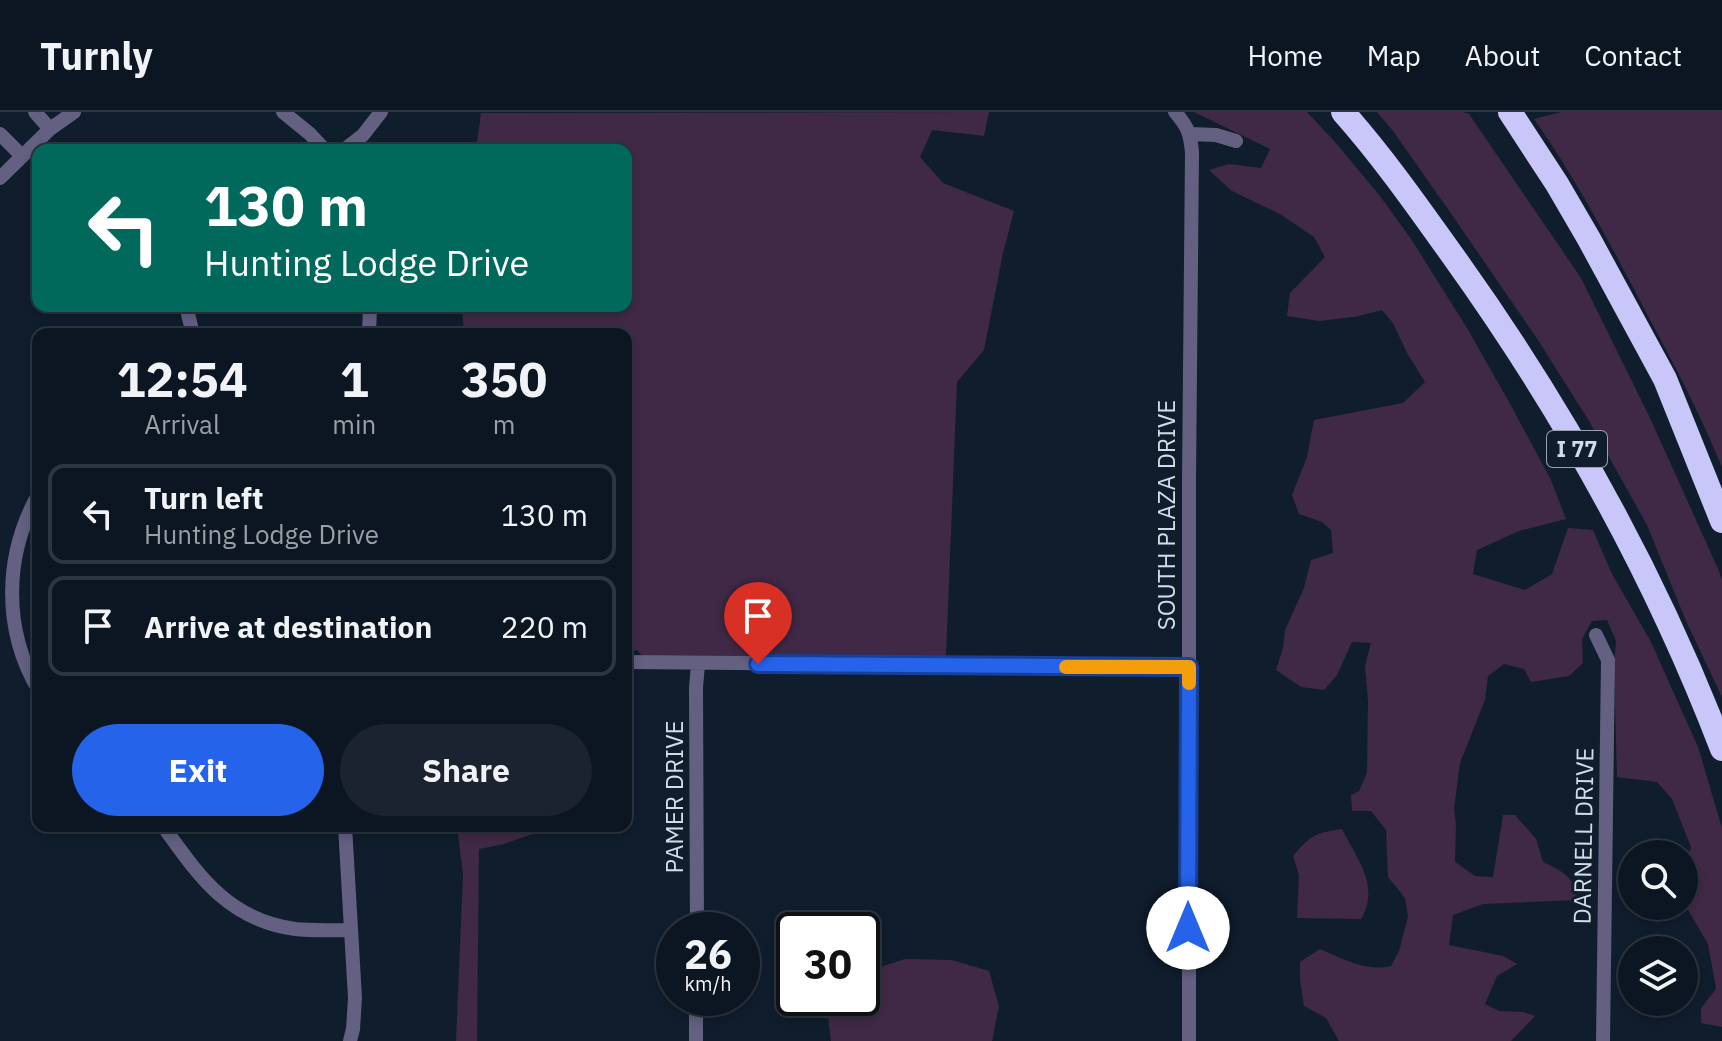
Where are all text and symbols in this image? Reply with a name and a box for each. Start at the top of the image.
text: Turnly [40,31,153,80]
text: Home [1247,37,1323,74]
text: Map [1367,37,1421,74]
text: About [1465,37,1540,74]
text: Contact [1584,37,1682,74]
text: 130 m [204,169,368,241]
icon: left [72,176,176,280]
text: Hunting Lodge Drive [204,239,529,286]
text: 12:54 [117,348,248,410]
text: 1 [340,348,369,410]
text: 350 [461,348,547,410]
street label: SOUTH PLAZA DRIVE [1150,400,1182,630]
text: Arrival [144,407,220,441]
text: min [332,407,376,441]
text: m [493,407,515,441]
road number: I 77 [1547,431,1607,467]
text: Turn left [144,478,263,517]
icon: left [76,492,120,536]
text: 130 m [501,495,588,534]
text: Hunting Lodge Drive [144,517,379,551]
pin [724,582,792,664]
icon: arrive [736,594,780,638]
icon: arrive [76,604,120,648]
text: Arrive at destination [144,607,432,646]
text: 220 m [501,607,588,646]
street label: PAMER DRIVE [658,720,690,874]
button: Exit [72,724,324,816]
button: Share [340,724,592,816]
street label: DARNELL DRIVE [1565,747,1601,925]
map controls [1618,840,1698,1016]
button: search [1618,840,1698,920]
position arrow [1146,886,1230,970]
speed limit sign: 30 [776,912,880,1016]
text: 26 [684,928,732,980]
button: layers [1618,936,1698,1016]
text: km/h [684,970,732,997]

